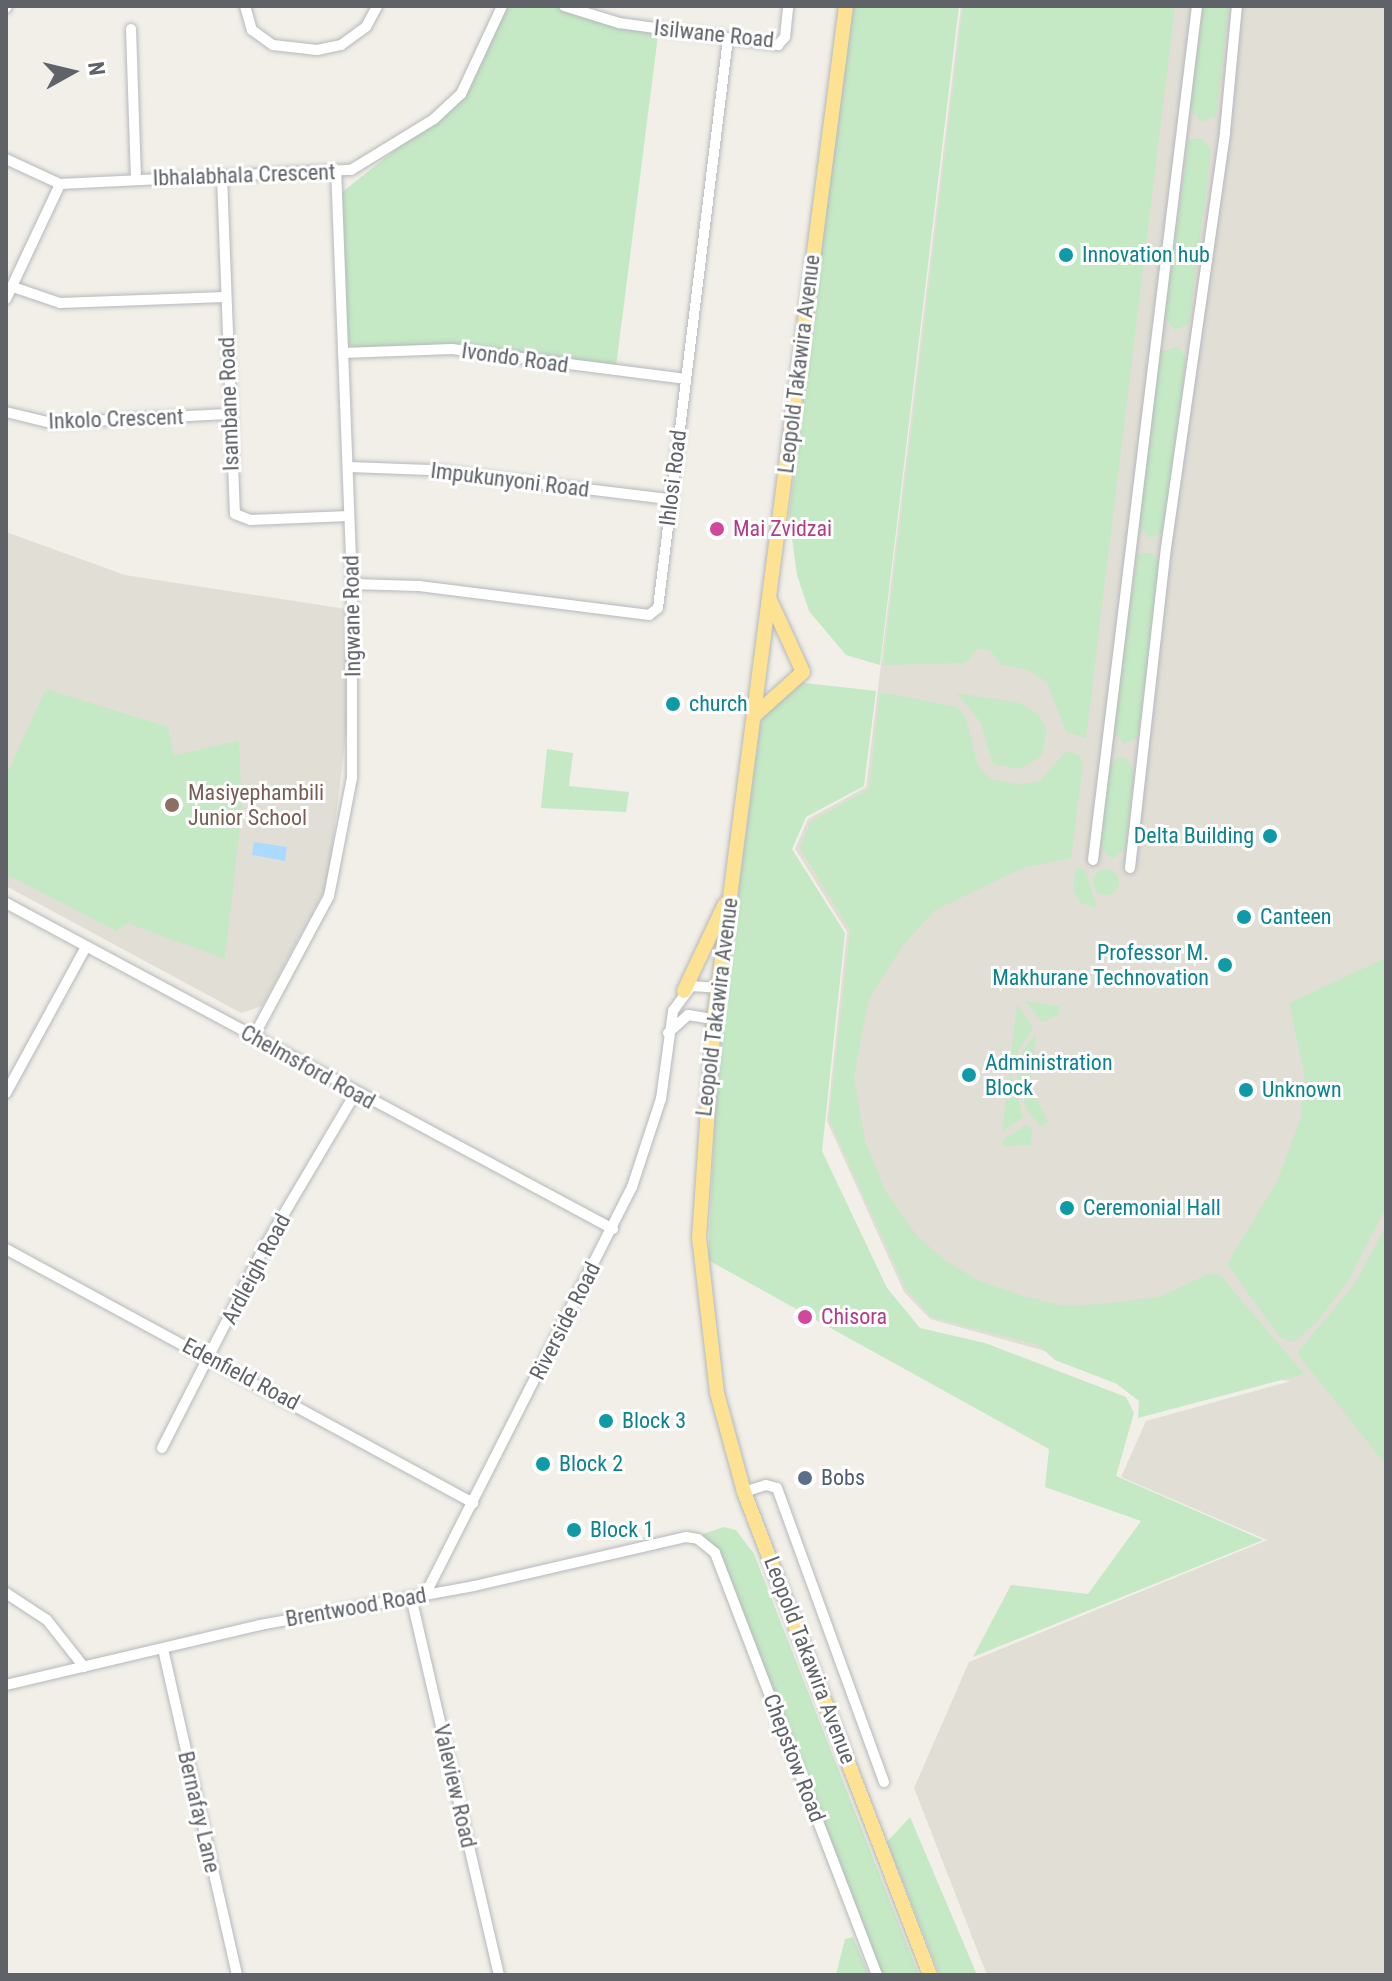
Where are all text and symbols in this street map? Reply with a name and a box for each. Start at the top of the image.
street label: Isilwane Road [653,15,775,53]
north arrow [32,32,112,112]
text: N [83,60,110,77]
street label: Ibhalabhala Crescent [152,159,336,191]
place label: Innovation hub [1082,242,1210,268]
marker: Innovation hub [1057,246,1075,264]
street label: Leopold Takawira Avenue [772,253,826,475]
street label: Isambane Road [213,336,245,472]
street label: Ivondo Road [460,337,570,379]
street label: Inkolo Crescent [48,403,184,435]
street label: Ihlosi Road [654,428,692,528]
street label: Impukunyoni Road [429,457,591,503]
place label: Mai Zvidzai [733,516,832,542]
marker: Mai Zvidzai [708,520,726,538]
street label: Ingwane Road [338,555,366,677]
place label: church [689,691,748,717]
marker: church [664,695,682,713]
place label: Masiyephambili Junior School [188,779,324,830]
marker: Masiyephambili Junior School [163,796,181,814]
place label: Delta Building [1134,823,1254,849]
marker: Delta Building [1261,827,1279,845]
street label: Leopold Takawira Avenue [690,896,744,1118]
place label: Canteen [1260,904,1331,930]
marker: Canteen [1235,908,1253,926]
place label: Professor M. Makhurane Technovation [992,939,1209,990]
marker: Professor M. Makhurane Technovation [1216,956,1234,974]
street label: Chelmsford Road [236,1019,380,1115]
place label: Administration Block [985,1049,1113,1100]
marker: Administration Block [960,1066,978,1084]
place label: Unknown [1262,1077,1342,1103]
marker: Unknown [1237,1081,1255,1099]
place label: Ceremonial Hall [1083,1195,1221,1221]
marker: Ceremonial Hall [1058,1199,1076,1217]
street label: Ardleigh Road [216,1209,296,1329]
street label: Riverside Road [524,1258,606,1384]
place label: Chisora [821,1304,887,1330]
marker: Chisora [796,1308,814,1326]
street label: Edenfield Road [178,1332,304,1416]
place label: Block 3 [622,1408,686,1434]
marker: Block 3 [597,1412,615,1430]
place label: Block 2 [559,1451,623,1477]
marker: Block 2 [534,1455,552,1473]
place label: Bobs [821,1465,865,1491]
marker: Bobs [796,1469,814,1487]
place label: Block 1 [590,1517,654,1543]
marker: Block 1 [565,1521,583,1539]
street label: Leopold Takawira Avenue [758,1552,862,1768]
street label: Brentwood Road [284,1582,428,1632]
street label: Chepstow Road [757,1690,831,1826]
street label: Valeview Road [428,1722,482,1850]
street label: Bernafay Lane [172,1749,226,1875]

